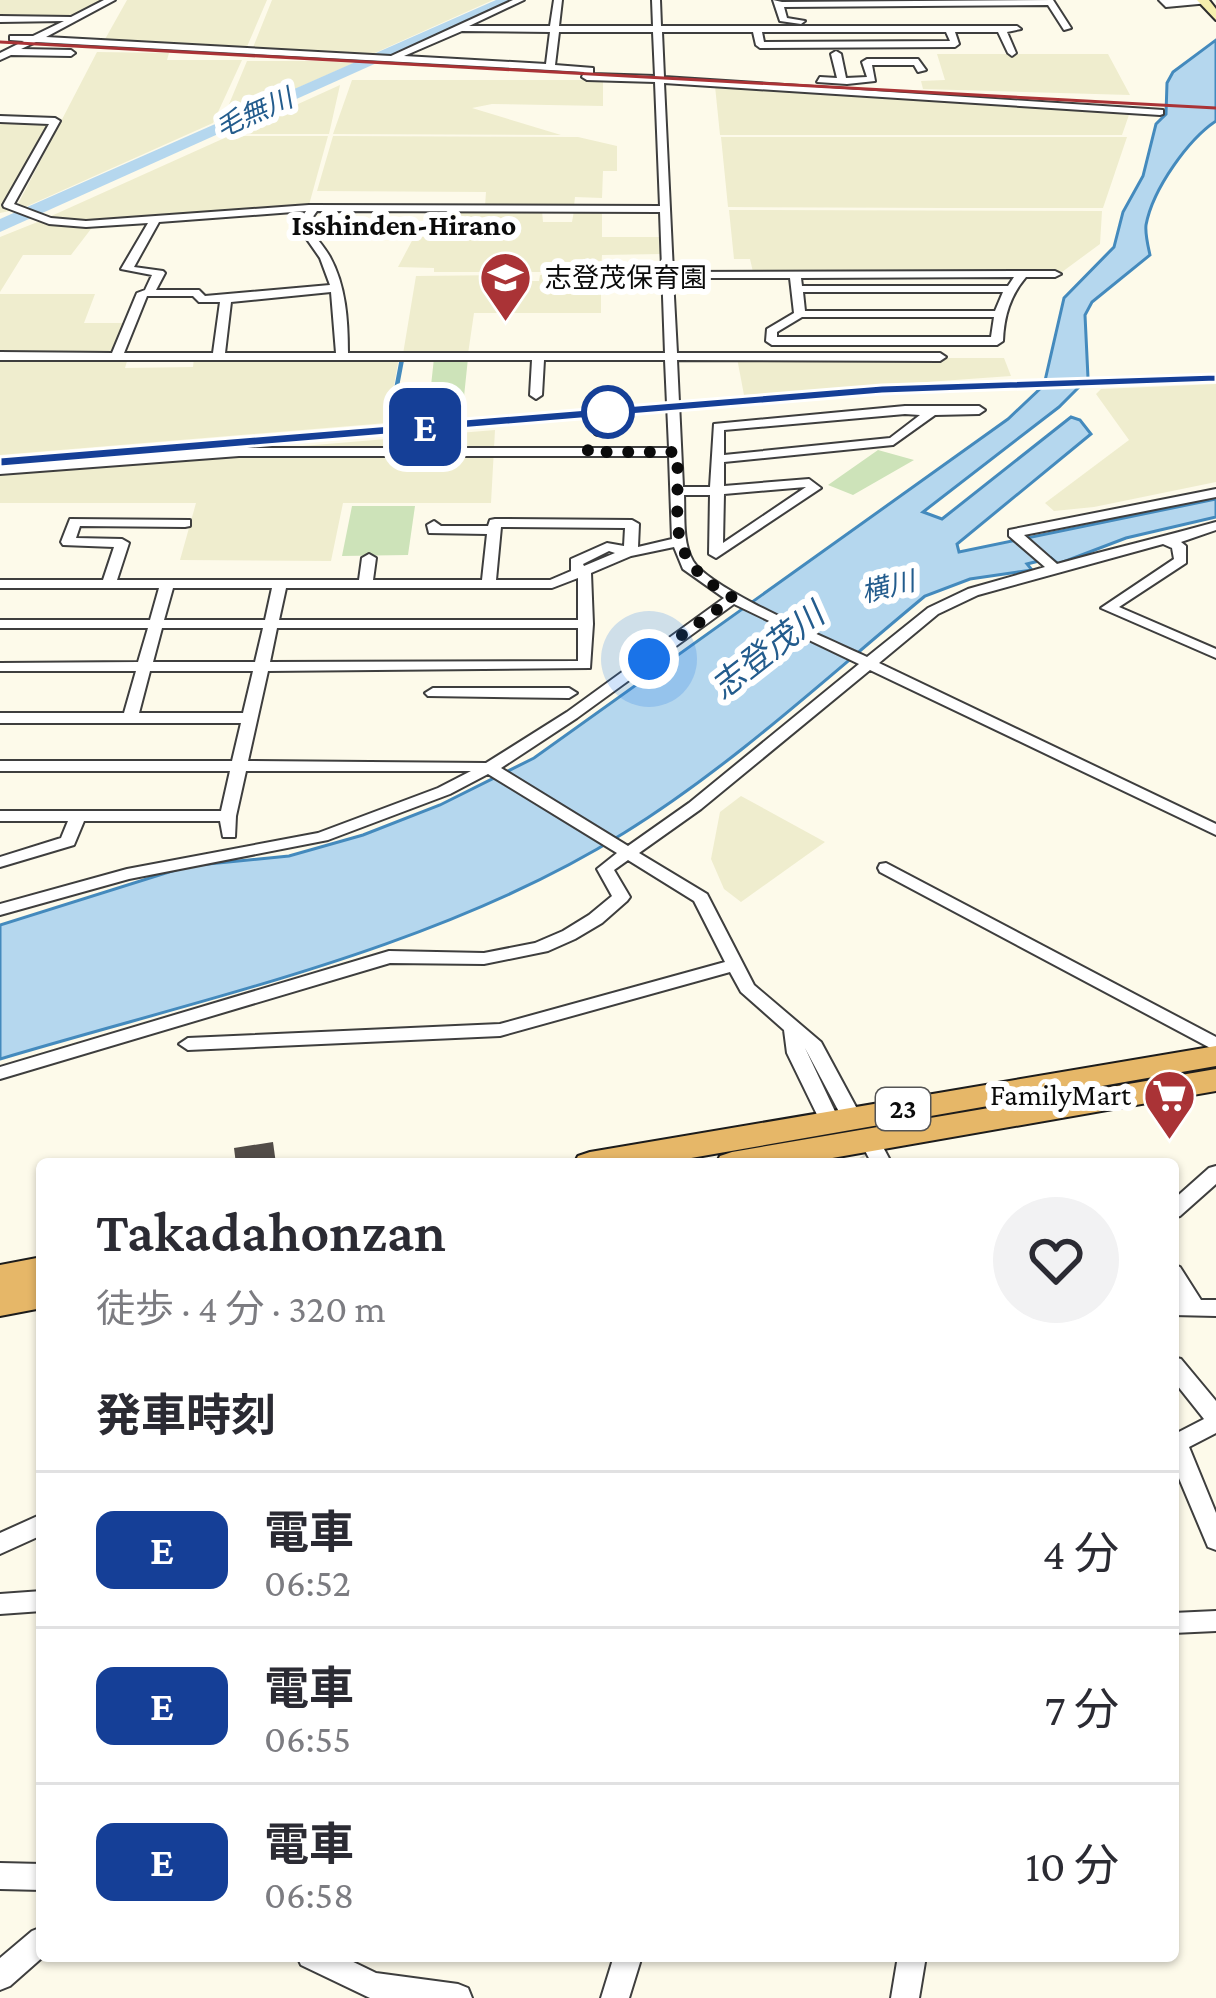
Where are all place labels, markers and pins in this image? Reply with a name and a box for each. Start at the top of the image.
school or university icon: 志登茂保育園 [478,250,534,324]
place label: 志登茂保育園 [545,263,707,293]
unlabelled marker [583,387,633,437]
supermarket icon: FamilyMart [1142,1067,1198,1141]
place label: FamilyMart [990,1078,1132,1112]

